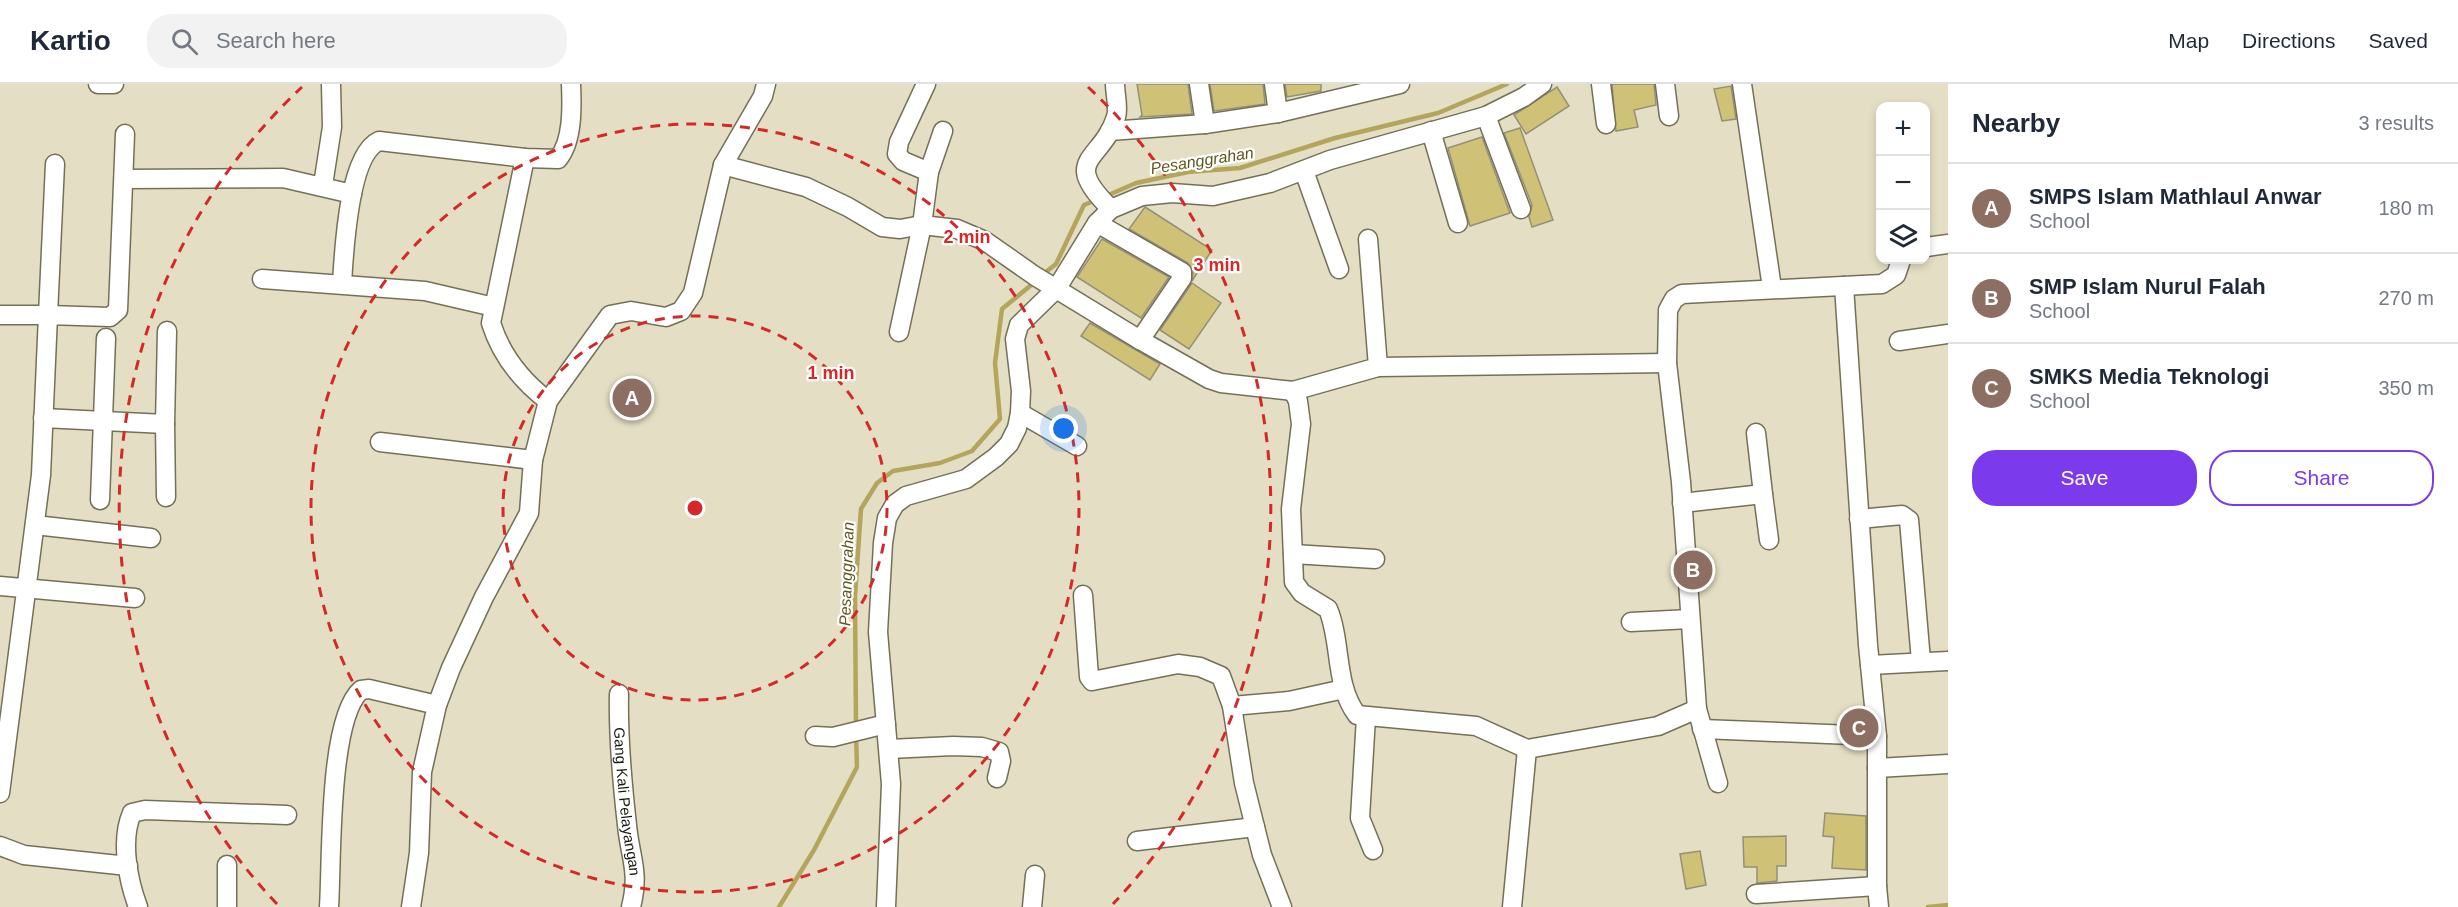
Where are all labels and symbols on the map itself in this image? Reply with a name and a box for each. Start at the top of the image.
water label: Pesanggrahan [1149,144,1255,177]
text: 2 min [943,227,991,247]
text: 3 min [1193,255,1241,275]
text: 1 min [807,363,855,383]
pin: A [612,376,652,420]
your location [1049,414,1078,443]
centre of rings [685,498,705,518]
water label: Pesanggrahan [836,522,857,626]
pin: B [1674,548,1712,592]
pin: C [1840,706,1878,750]
street label: Gang Kali Pelayangan [611,727,644,876]

